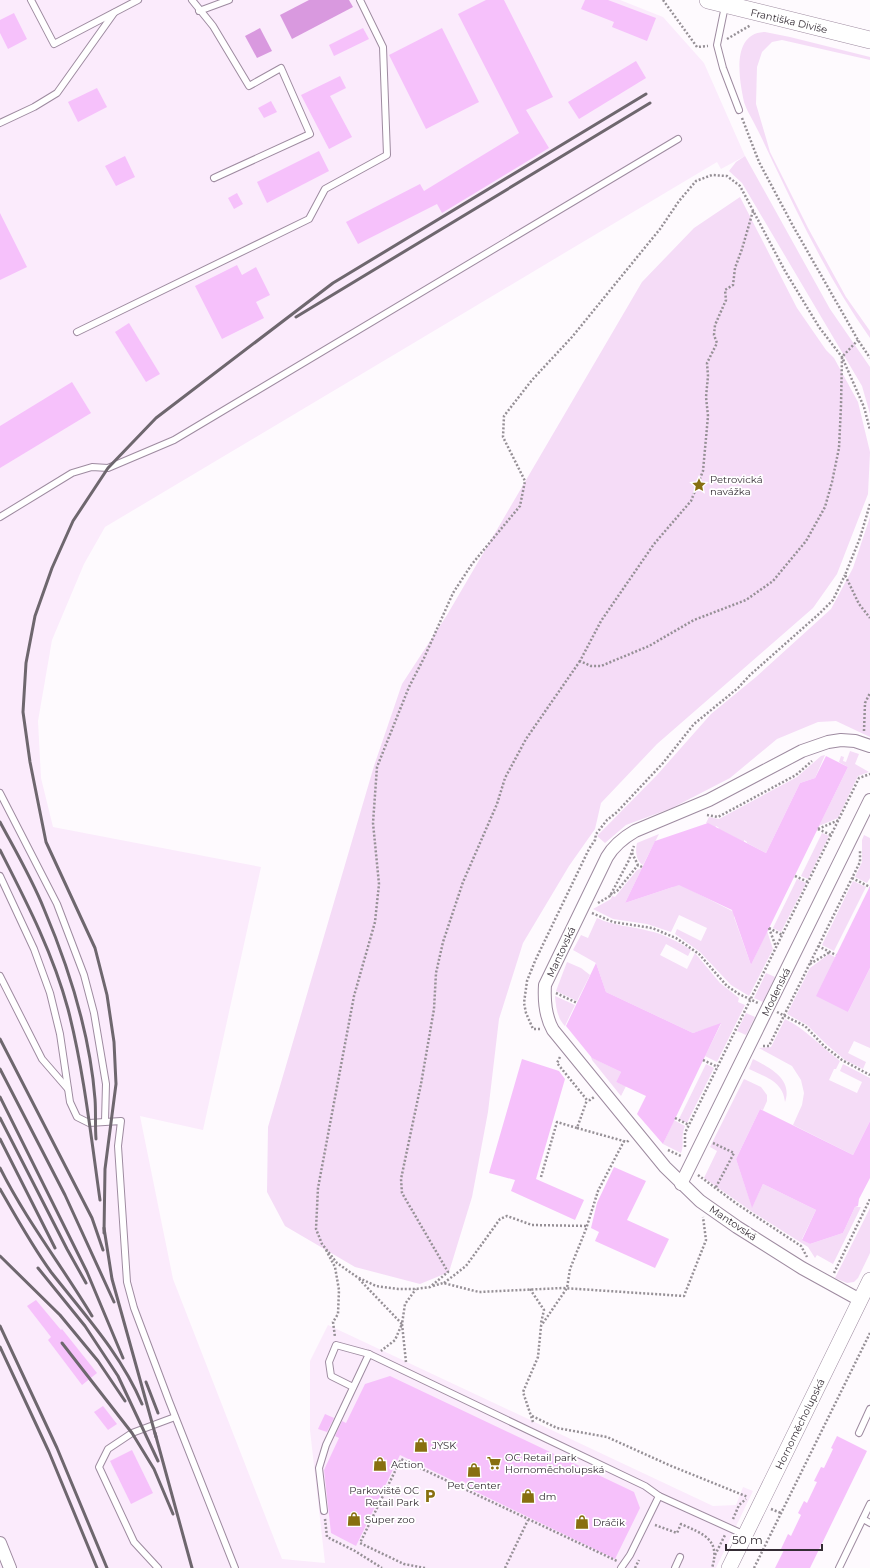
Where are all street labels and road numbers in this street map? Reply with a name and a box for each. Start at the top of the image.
street label: Františka Diviše [749,6,829,36]
street label: Mantovská [544,925,578,979]
street label: Modenská [759,966,793,1018]
street label: Mantovská [707,1202,759,1244]
street label: Hornoměcholupská [772,1376,828,1472]

